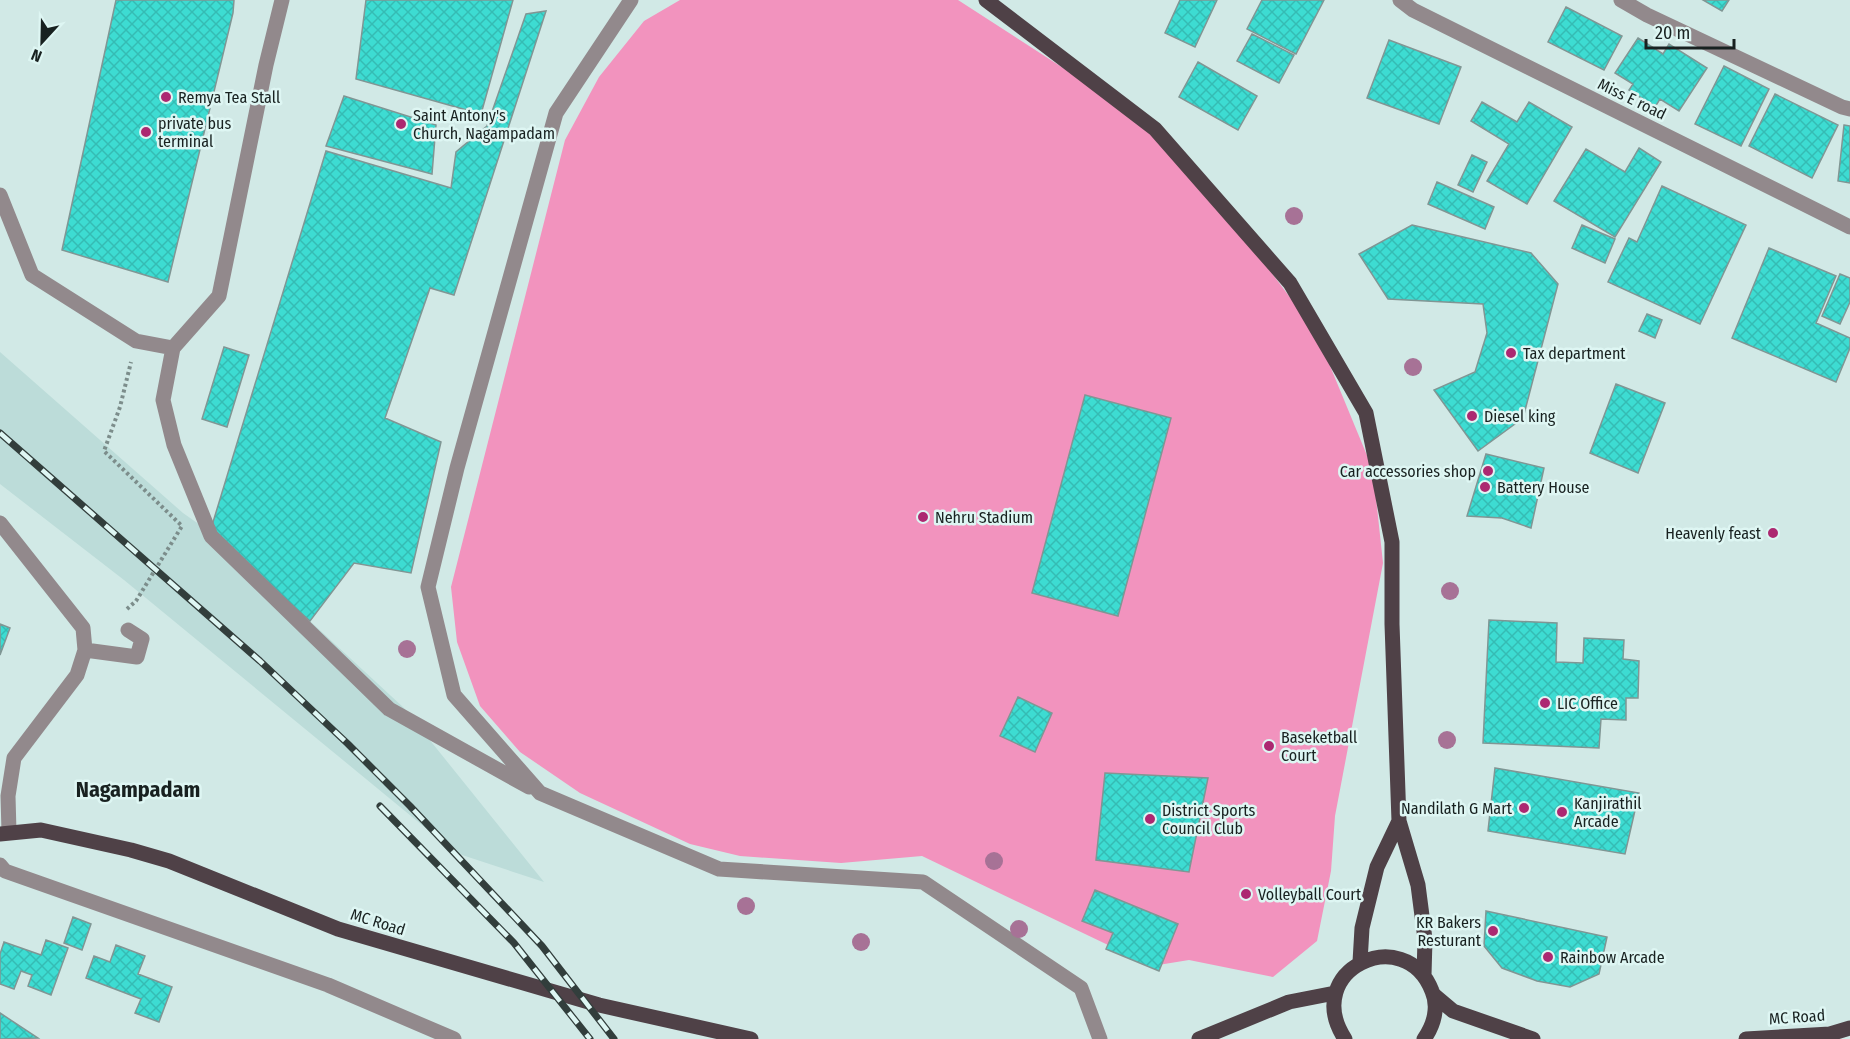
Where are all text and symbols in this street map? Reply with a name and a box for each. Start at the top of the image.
north arrow [12,12,72,72]
scale bar [1646,12,1734,50]
text: 20 m [1655,22,1690,44]
text: N [29,45,45,66]
street label: Miss E road [1595,74,1669,124]
place label: Remya Tea Stall [178,88,280,107]
marker: Remya Tea Stall [159,90,173,104]
place label: Saint Antony's Church, Nagampadam [413,106,555,143]
place label: private bus terminal [158,114,231,151]
marker: Saint Antony's Church, Nagampadam [394,117,408,131]
marker: private bus terminal [139,125,153,139]
place label: Tax department [1523,344,1626,363]
marker: Tax department [1504,346,1518,360]
place label: Diesel king [1484,407,1556,426]
marker: Diesel king [1465,409,1479,423]
place label: Car accessories shop [1340,462,1476,481]
marker: Car accessories shop [1481,464,1495,478]
place label: Battery House [1497,478,1590,497]
marker: Battery House [1478,480,1492,494]
place label: Nehru Stadium [935,508,1033,527]
marker: Nehru Stadium [916,510,930,524]
place label: Heavenly feast [1665,524,1762,543]
marker: Heavenly feast [1766,526,1780,540]
place label: LIC Office [1557,694,1618,713]
marker: LIC Office [1538,696,1552,710]
place label: Baseketball Court [1281,728,1357,765]
marker: Baseketball Court [1262,739,1276,753]
district label: Nagampadam [76,776,200,803]
place label: Kanjirathil Arcade [1574,794,1642,831]
place label: Nandilath G Mart [1401,799,1513,818]
place label: District Sports Council Club [1162,801,1256,838]
marker: Nandilath G Mart [1517,801,1531,815]
marker: Kanjirathil Arcade [1555,805,1569,819]
marker: District Sports Council Club [1143,812,1157,826]
place label: Volleyball Court [1258,885,1362,904]
marker: Volleyball Court [1239,887,1253,901]
street label: MC Road [348,905,408,939]
place label: KR Bakers Resturant [1416,913,1482,950]
marker: KR Bakers Resturant [1486,924,1500,938]
place label: Rainbow Arcade [1560,948,1665,967]
marker: Rainbow Arcade [1541,950,1555,964]
street label: MC Road [1768,1006,1826,1028]

